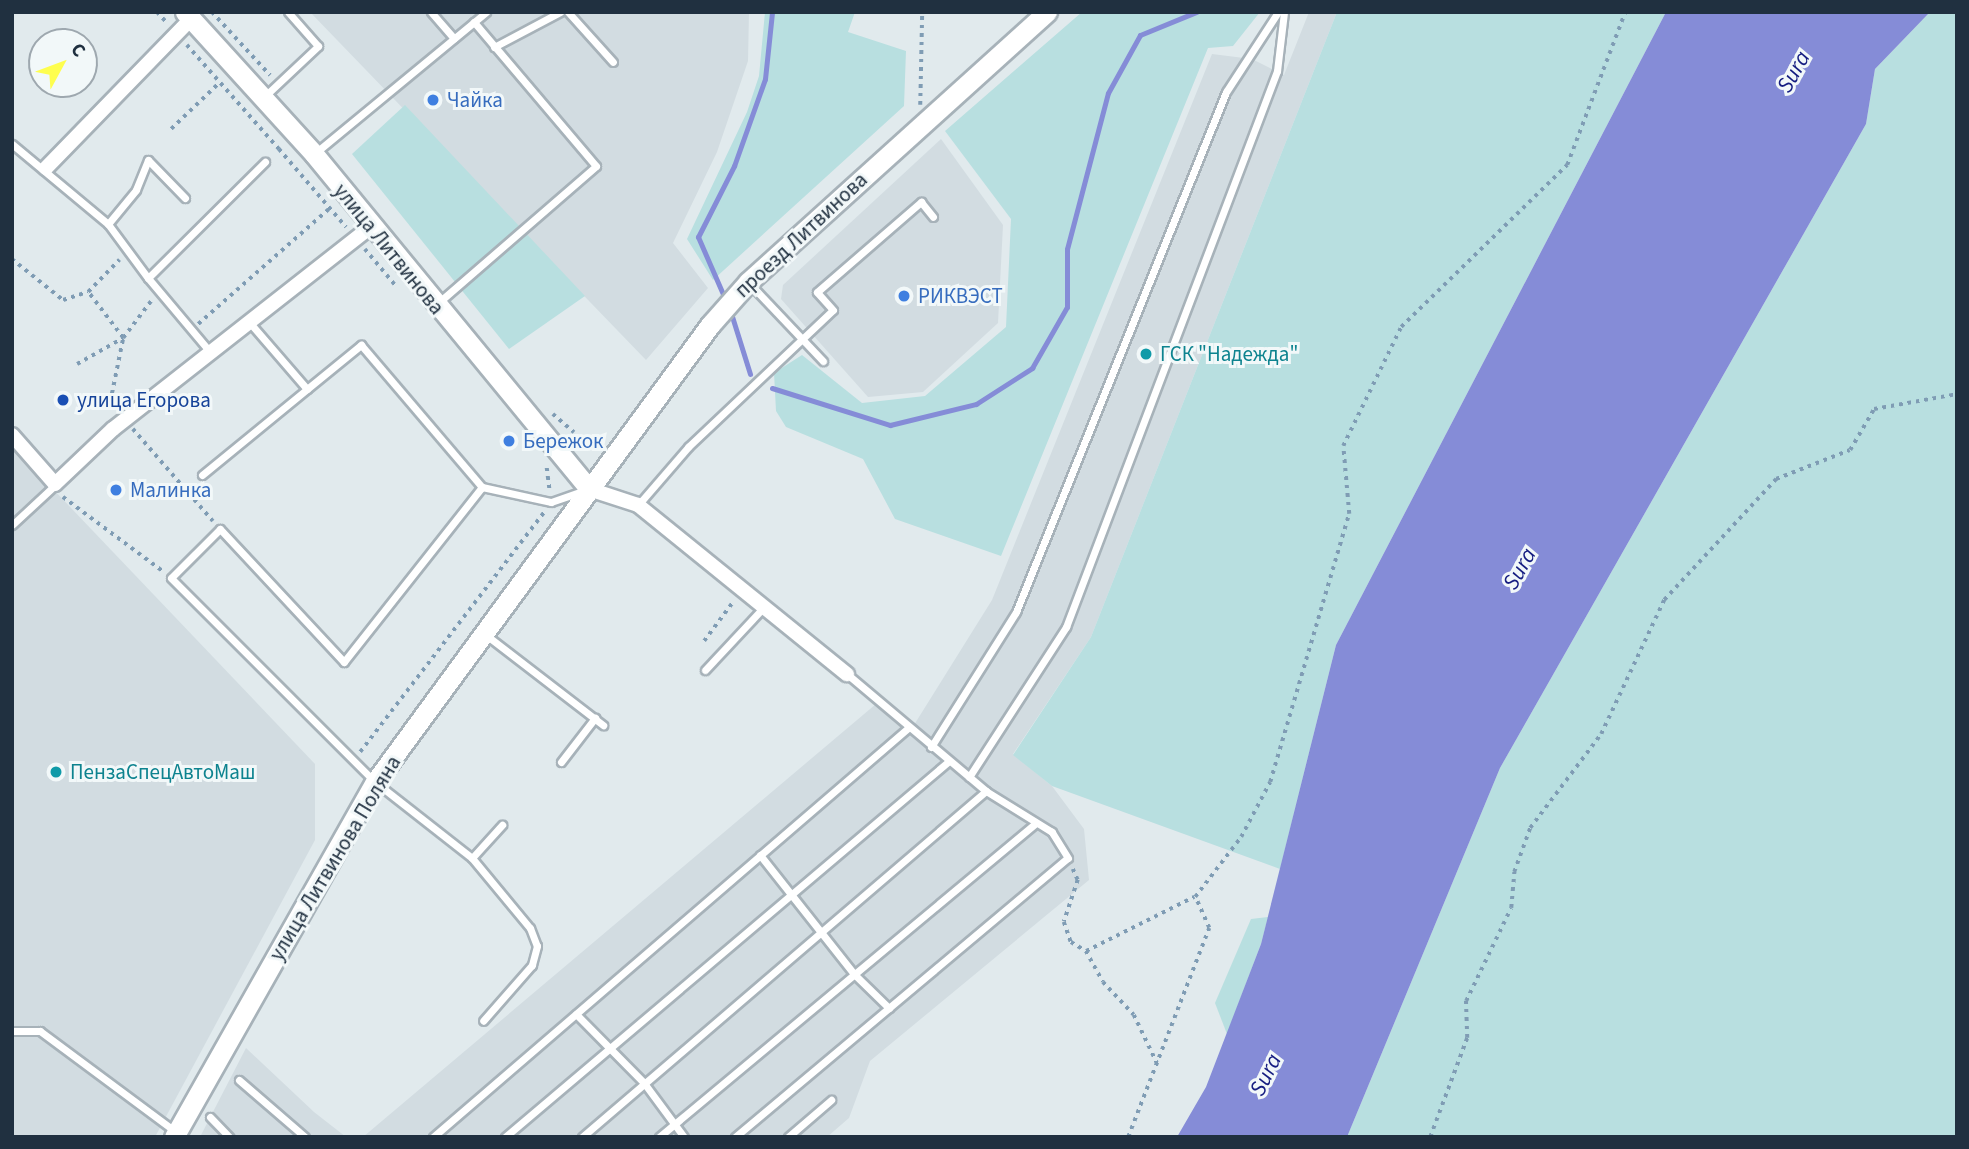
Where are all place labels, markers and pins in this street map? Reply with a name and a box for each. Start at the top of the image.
place label: Чайка [447,87,503,113]
marker: Чайка [425,92,441,108]
place label: РИКВЭСТ [918,283,1003,309]
marker: РИКВЭСТ [896,288,912,304]
place label: ГСК "Надежда" [1160,341,1298,367]
marker: ГСК "Надежда" [1138,346,1154,362]
place label: улица Егорова [77,387,211,413]
marker: улица Егорова [55,392,71,408]
place label: Бережок [523,428,603,454]
marker: Бережок [501,433,517,449]
place label: Малинка [130,477,211,503]
marker: Малинка [108,482,124,498]
place label: ПензаСпецАвтоМаш [70,759,256,785]
marker: ПензаСпецАвтоМаш [48,764,64,780]

